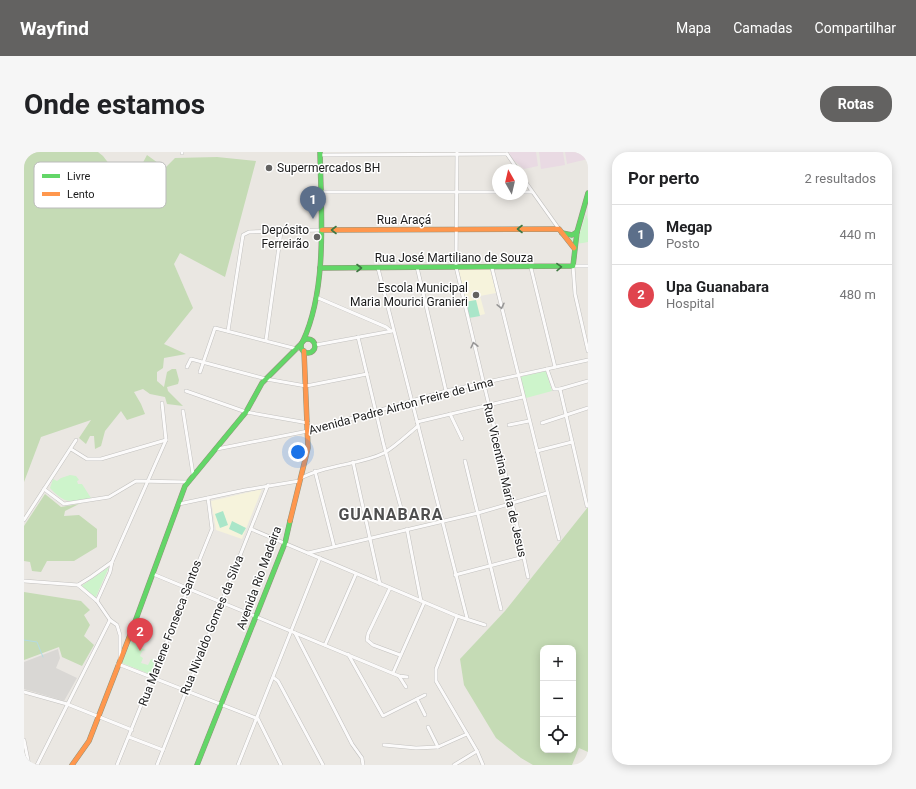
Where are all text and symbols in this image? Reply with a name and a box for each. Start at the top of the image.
text: Wayfind [20,17,89,40]
text: Mapa [676,20,711,36]
text: Camadas [733,20,793,36]
text: Compartilhar [815,20,896,36]
button: Rotas [820,86,892,122]
text: Onde estamos [24,88,205,121]
place label: Supermercados BH [277,161,380,175]
legend [34,162,166,208]
marker: Supermercados BH [264,163,274,173]
north arrow [492,164,528,200]
text: Por perto [628,168,699,188]
text: Livre [67,170,91,183]
text: 2 resultados [804,171,876,186]
pin: 1 [300,186,326,219]
text: Lento [67,188,95,201]
street label: Rua Araçá [377,213,431,227]
text: Megap [666,218,712,236]
place label: Depósito Ferreirão [261,223,309,251]
one-way arrow [517,225,523,233]
one-way arrow [331,226,337,234]
text: 1 [637,227,645,242]
text: 440 m [839,227,876,242]
marker: Depósito Ferreirão [312,232,322,242]
text: Posto [666,236,700,251]
street label: Rua José Martiliano de Souza [375,251,533,265]
one-way arrow [556,263,562,271]
one-way arrow [356,264,362,272]
text: Upa Guanabara [666,278,769,296]
place label: Escola Municipal Maria Mourici Granieri [350,281,468,309]
text: 2 [637,287,645,302]
text: 480 m [839,287,876,302]
marker: Escola Municipal Maria Mourici Granieri [471,290,481,300]
text: Hospital [666,296,714,311]
one-way arrow [497,303,505,309]
one-way arrow [470,342,478,348]
street label: Avenida Padre Airton Freire de Lima [307,375,495,437]
street label: Rua Vicentina Maria de Jesus [480,401,530,559]
your location [288,442,308,462]
district label: GUANABARA [338,505,444,524]
street label: Avenida Rio Madeira [234,524,284,632]
street label: Rua Nivaldo Gomes da Silva [178,553,246,697]
street label: Rua Marlene Fonseca Santos [136,558,204,708]
pin: 2 [127,618,153,651]
map controls [540,645,576,753]
button: + [540,645,576,681]
button: − [540,681,576,717]
button: locate [540,717,576,753]

